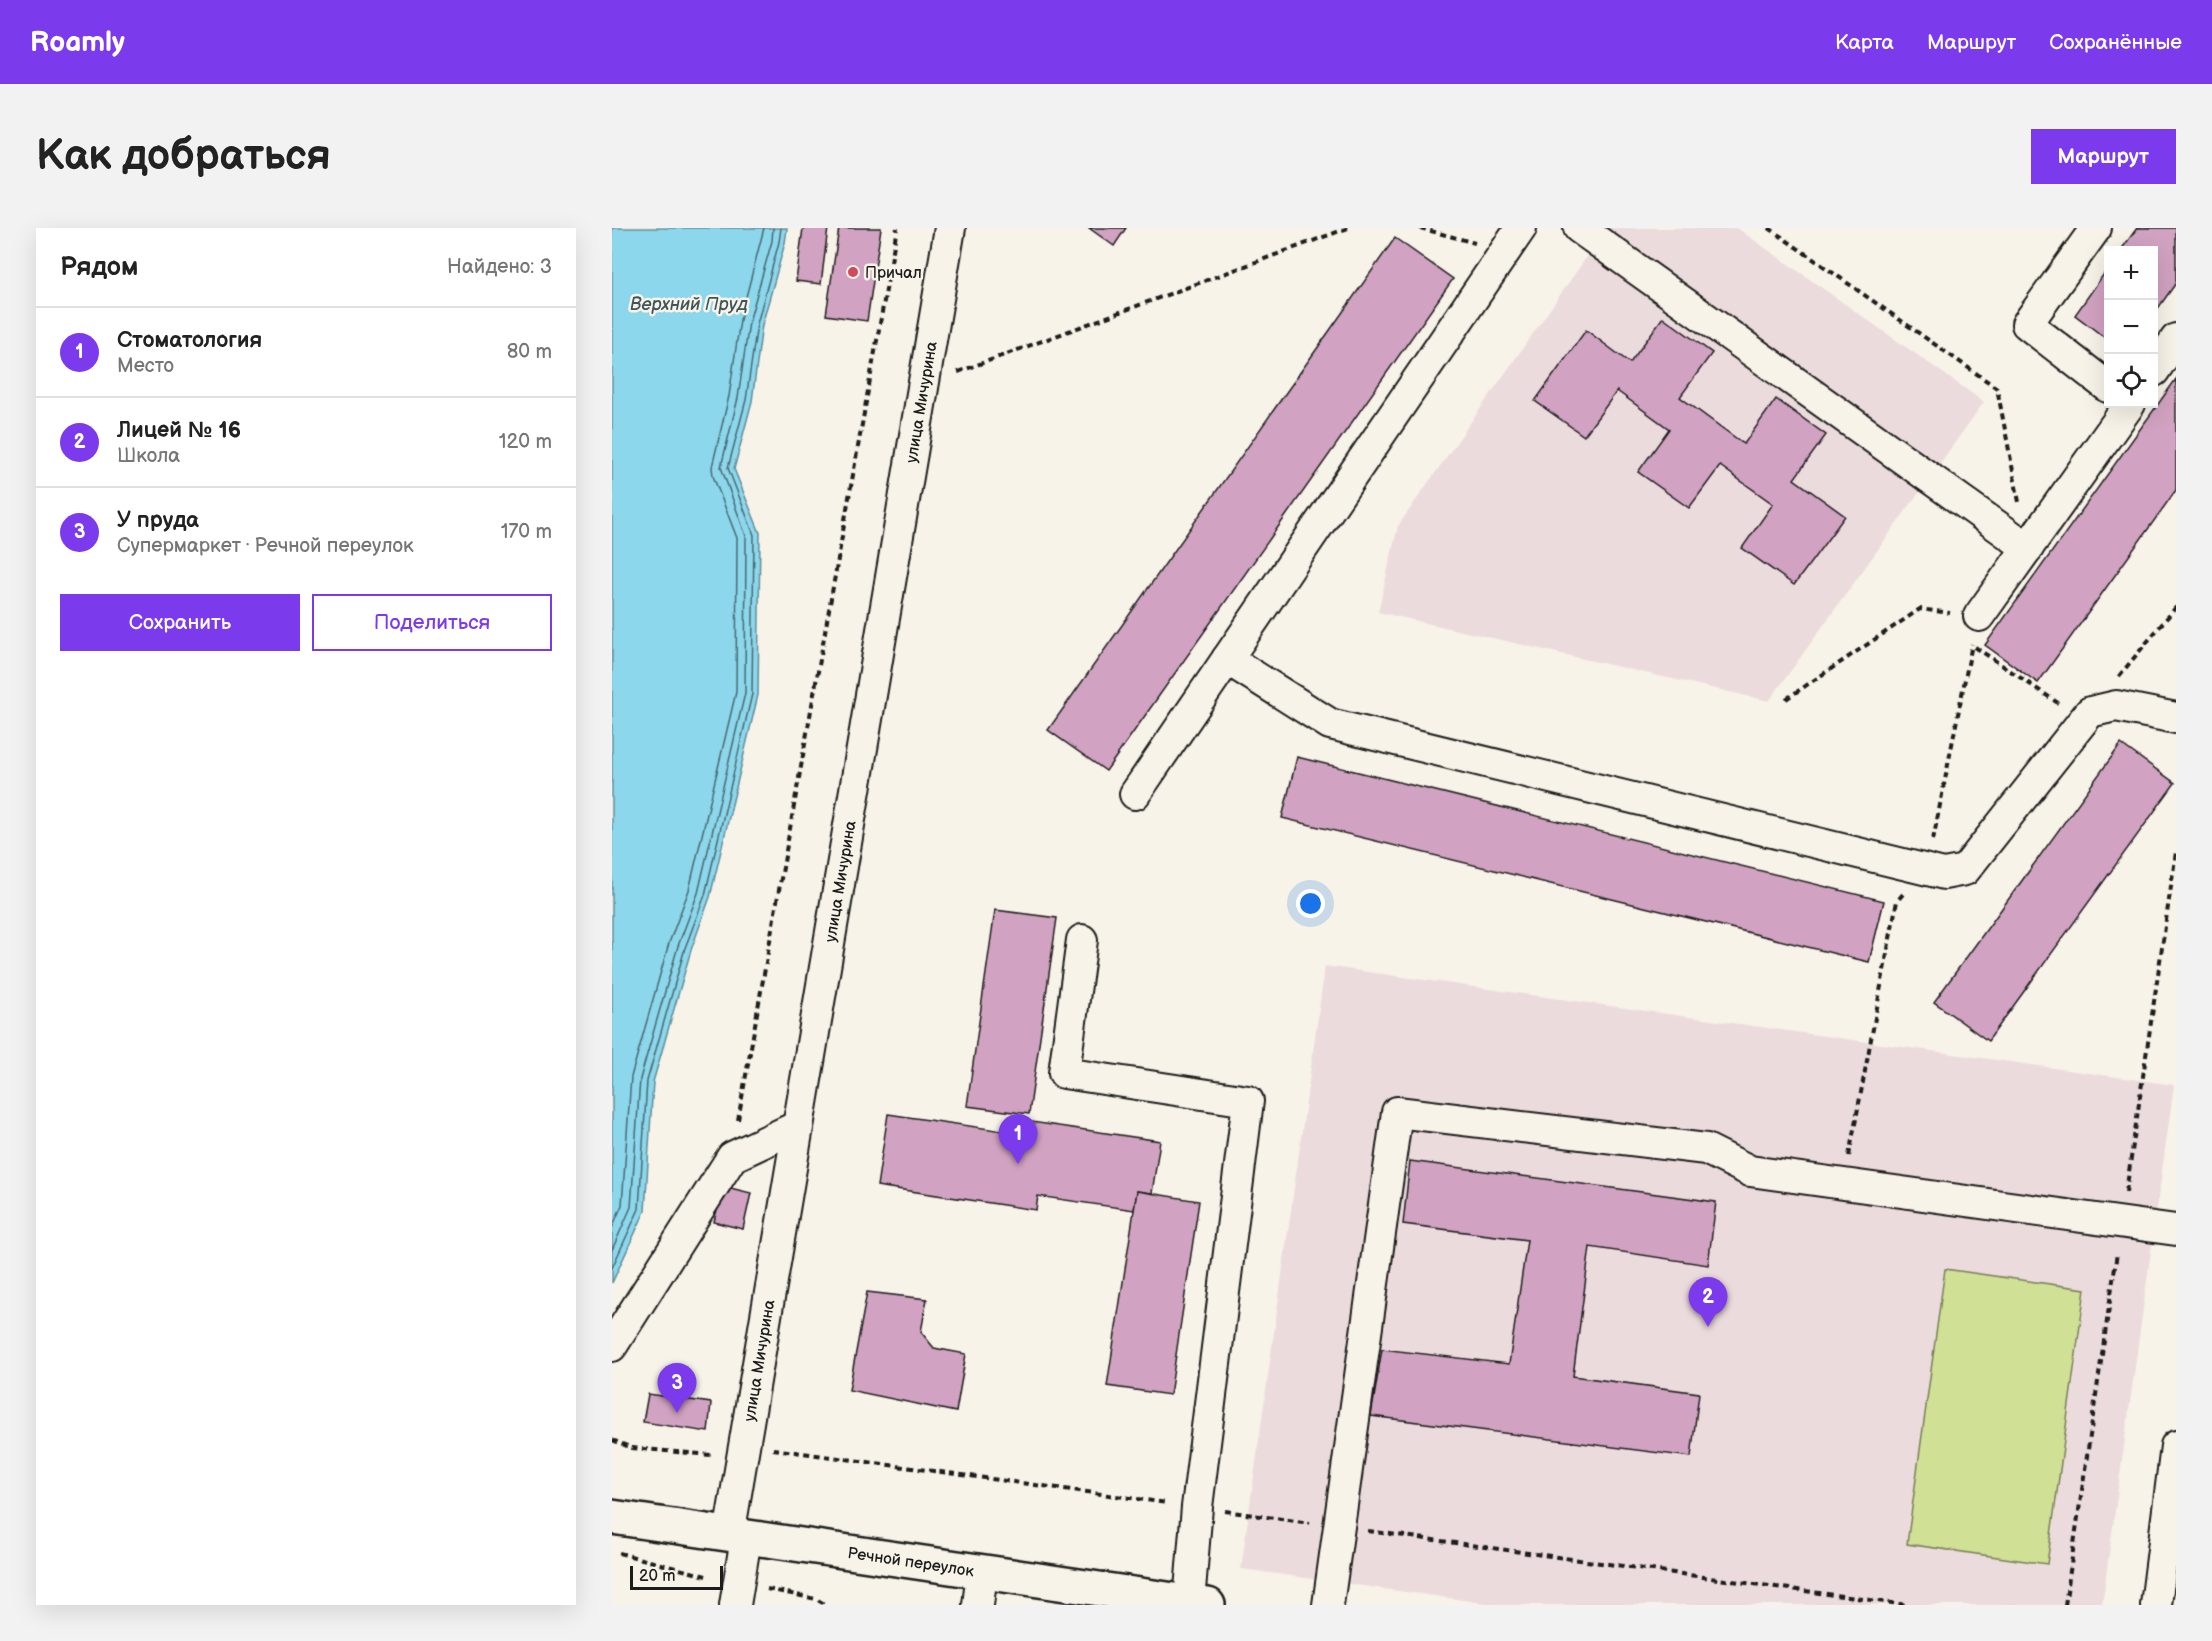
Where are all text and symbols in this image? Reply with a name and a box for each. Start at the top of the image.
text: Roamly [30,26,125,59]
text: Карта [1835,30,1894,55]
text: Маршрут [1927,30,2016,55]
text: Сохранённые [2049,30,2182,55]
button: Маршрут [2031,129,2176,184]
text: Как добраться [36,131,331,182]
map controls [2104,246,2158,408]
button: + [2104,246,2158,300]
text: Рядом [60,252,138,283]
text: Найдено: 3 [447,255,552,279]
place label: Причал [865,264,922,283]
marker: Причал [846,265,860,279]
water label: Верхний Пруд [630,294,748,315]
button: − [2104,300,2158,354]
text: Стоматология [117,327,262,354]
text: 1 [75,340,84,364]
text: 80 m [507,340,552,364]
street label: улица Мичурина [902,340,942,465]
text: Место [117,354,174,378]
button: locate [2104,354,2158,408]
text: Лицей № 16 [117,417,241,444]
text: 2 [74,430,85,454]
text: 120 m [499,430,552,454]
text: Школа [117,444,180,468]
text: У пруда [117,507,199,534]
text: 3 [74,520,85,544]
text: 170 m [501,520,552,544]
text: Супермаркет · Речной переулок [117,534,414,558]
button: Сохранить [60,594,300,651]
button: Поделиться [312,594,552,651]
street label: улица Мичурина [821,819,861,944]
your location [1296,889,1325,918]
pin: 1 [998,1114,1038,1164]
pin: 2 [1688,1278,1728,1327]
street label: улица Мичурина [740,1298,780,1423]
pin: 3 [658,1364,696,1413]
street label: Речной переулок [846,1544,976,1581]
scale bar [630,1563,723,1590]
text: 20 m [639,1567,675,1586]

